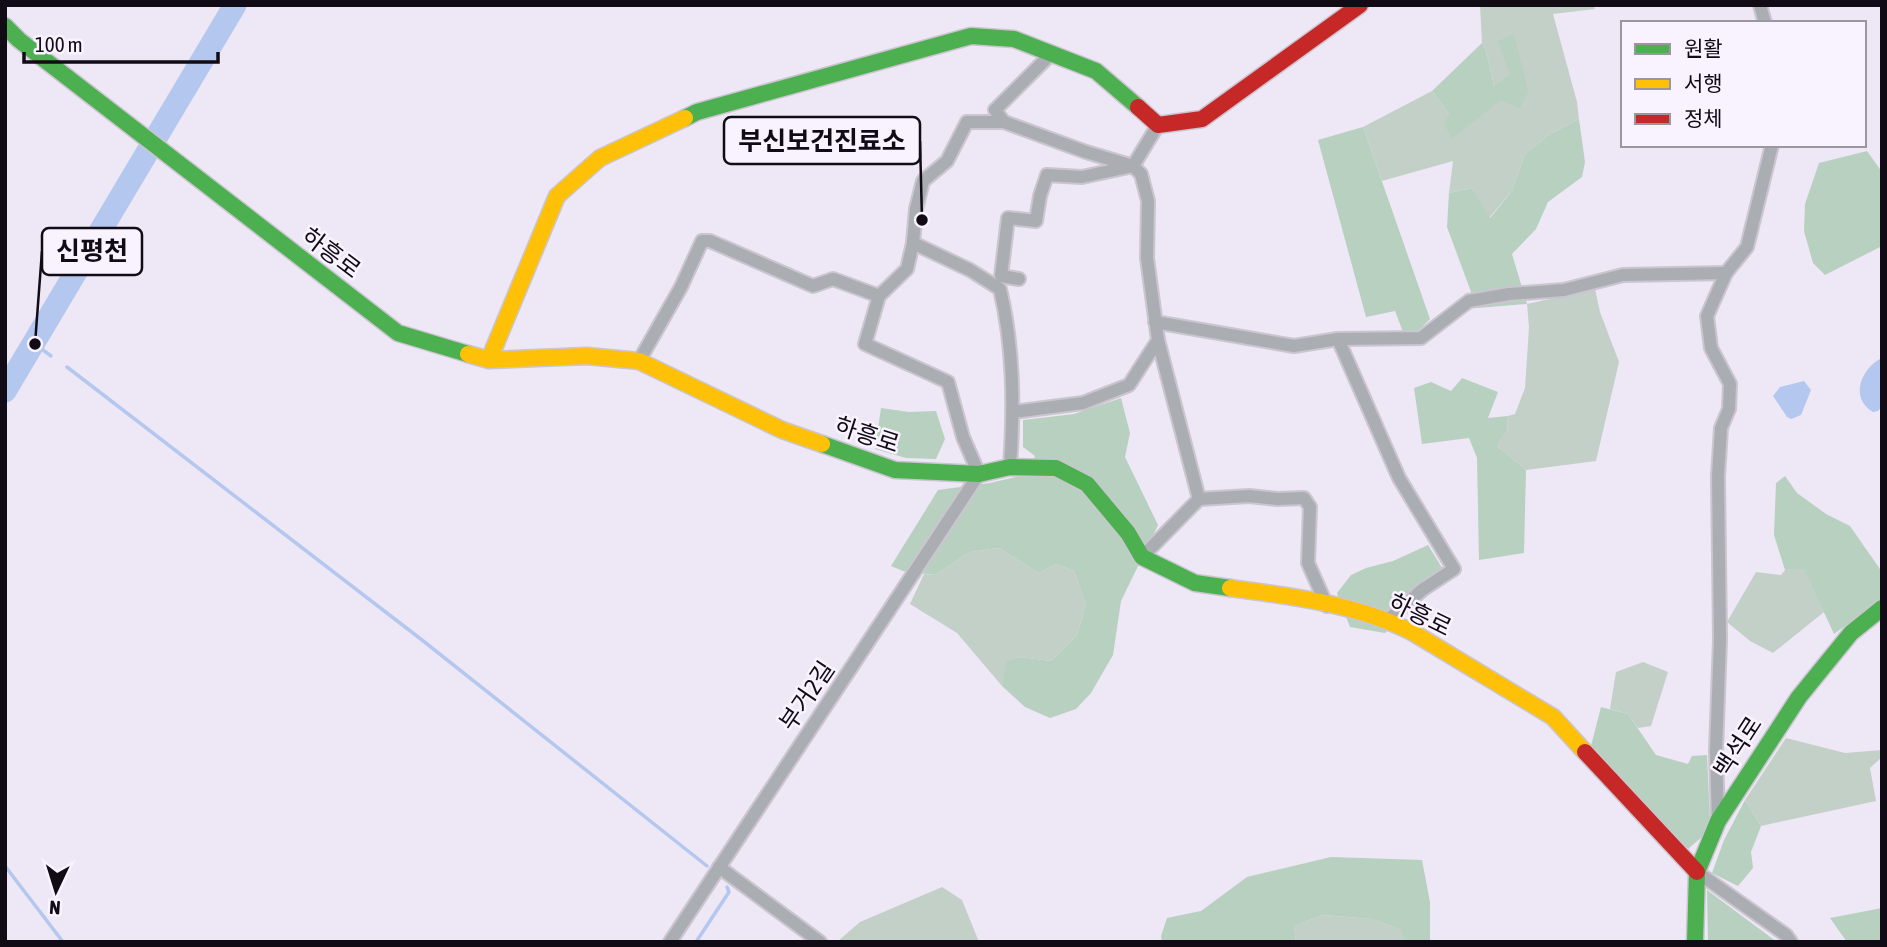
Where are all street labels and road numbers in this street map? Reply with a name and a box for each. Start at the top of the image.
street label: 하흥로 [297,222,366,283]
street label: 하흥로 [831,411,903,458]
street label: 하흥로 [1385,588,1456,641]
street label: 부거2길 [774,656,839,735]
street label: 백석로 [1708,712,1767,782]

